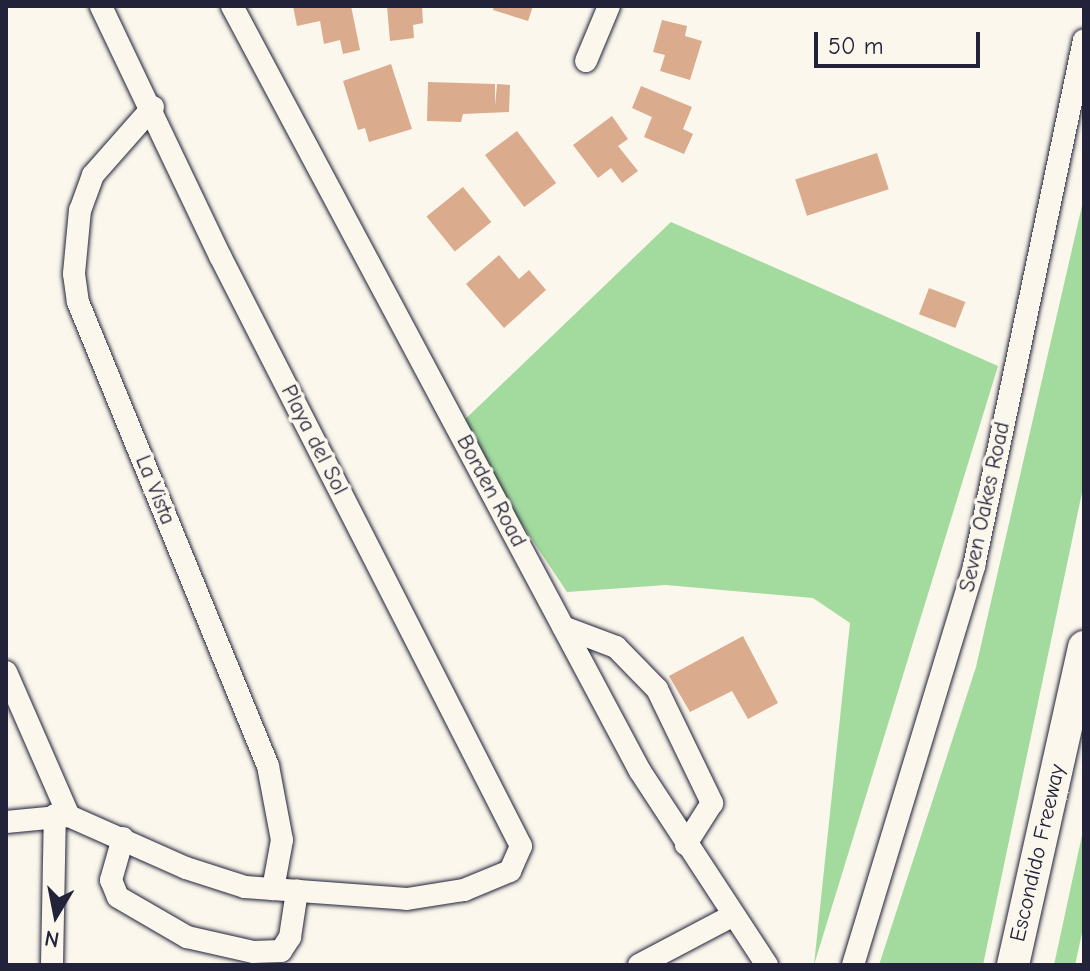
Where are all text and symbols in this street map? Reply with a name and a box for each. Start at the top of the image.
scale bar [818,16,984,66]
text: 50 m [828,32,884,60]
street label: Playa del Sol [275,380,353,500]
street label: Seven Oakes Road [954,420,1016,594]
street label: Borden Road [450,430,532,552]
street label: La Vista [129,452,181,528]
street label: Escondido Freeway [1005,762,1071,944]
north arrow [16,875,96,955]
text: N [43,925,61,953]

